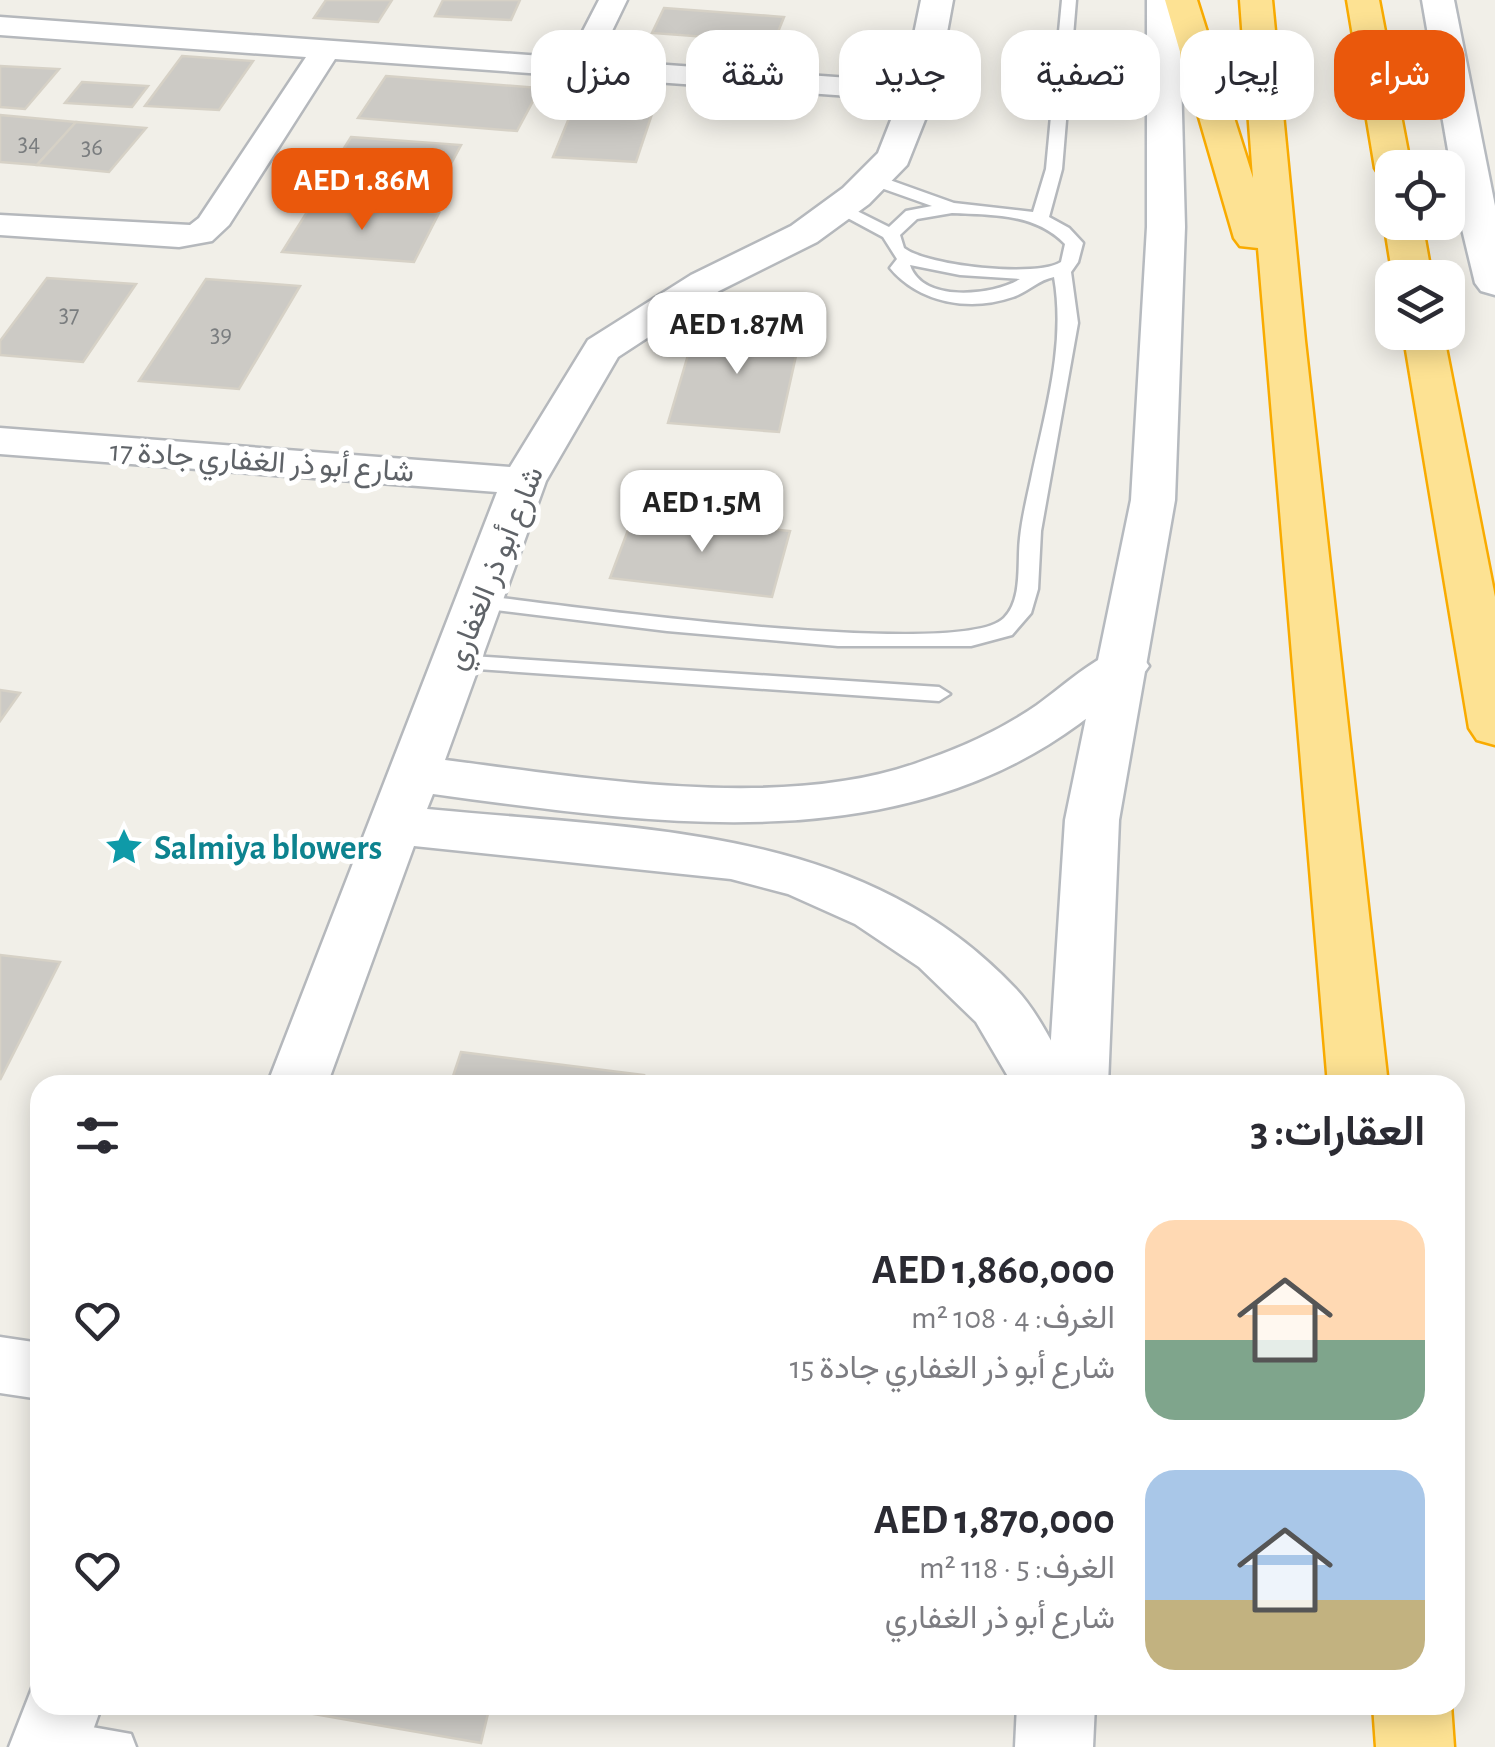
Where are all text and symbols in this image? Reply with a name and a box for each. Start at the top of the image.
chip: منزل [531,30,666,120]
chip: شقة [686,30,819,120]
chip: جديد [839,30,981,120]
chip: تصفية [1001,30,1160,120]
chip: إيجار [1180,30,1314,120]
chip: شراء [1334,30,1465,120]
house number: 34 [18,131,40,156]
house number: 36 [81,135,103,160]
pin: AED 1.86M [248,148,476,233]
map controls [1375,150,1465,350]
button: locate [1375,150,1465,240]
text: AED 1.86M [294,164,430,196]
button: layers [1375,260,1465,350]
pin: AED 1.87M [623,292,851,377]
house number: 37 [59,302,79,327]
text: AED 1.87M [669,308,805,340]
house number: 39 [210,322,232,347]
street label: شارع أبو ذر الغفاري جادة 17 [108,433,415,496]
street label: شارع أبو ذر الغفاري [438,462,557,677]
pin: AED 1.5M [599,470,805,555]
text: AED 1.5M [642,486,762,518]
place icon: Salmiya blowers [103,826,145,868]
place label: Salmiya blowers [154,831,382,866]
icon: filters [70,1108,125,1163]
text: العقارات: 3 [1250,1111,1425,1153]
text: AED 1,860,000 [872,1249,1115,1291]
icon: home [1225,1260,1345,1380]
icon: heart [70,1293,125,1348]
text: الغرف: 4 · 108 m² [911,1302,1115,1334]
text: شارع أبو ذر الغفاري جادة 15 [790,1352,1115,1384]
text: AED 1,870,000 [874,1499,1115,1541]
icon: home [1225,1510,1345,1630]
icon: heart [70,1543,125,1598]
text: الغرف: 5 · 118 m² [919,1552,1115,1584]
text: شارع أبو ذر الغفاري [885,1602,1115,1634]

